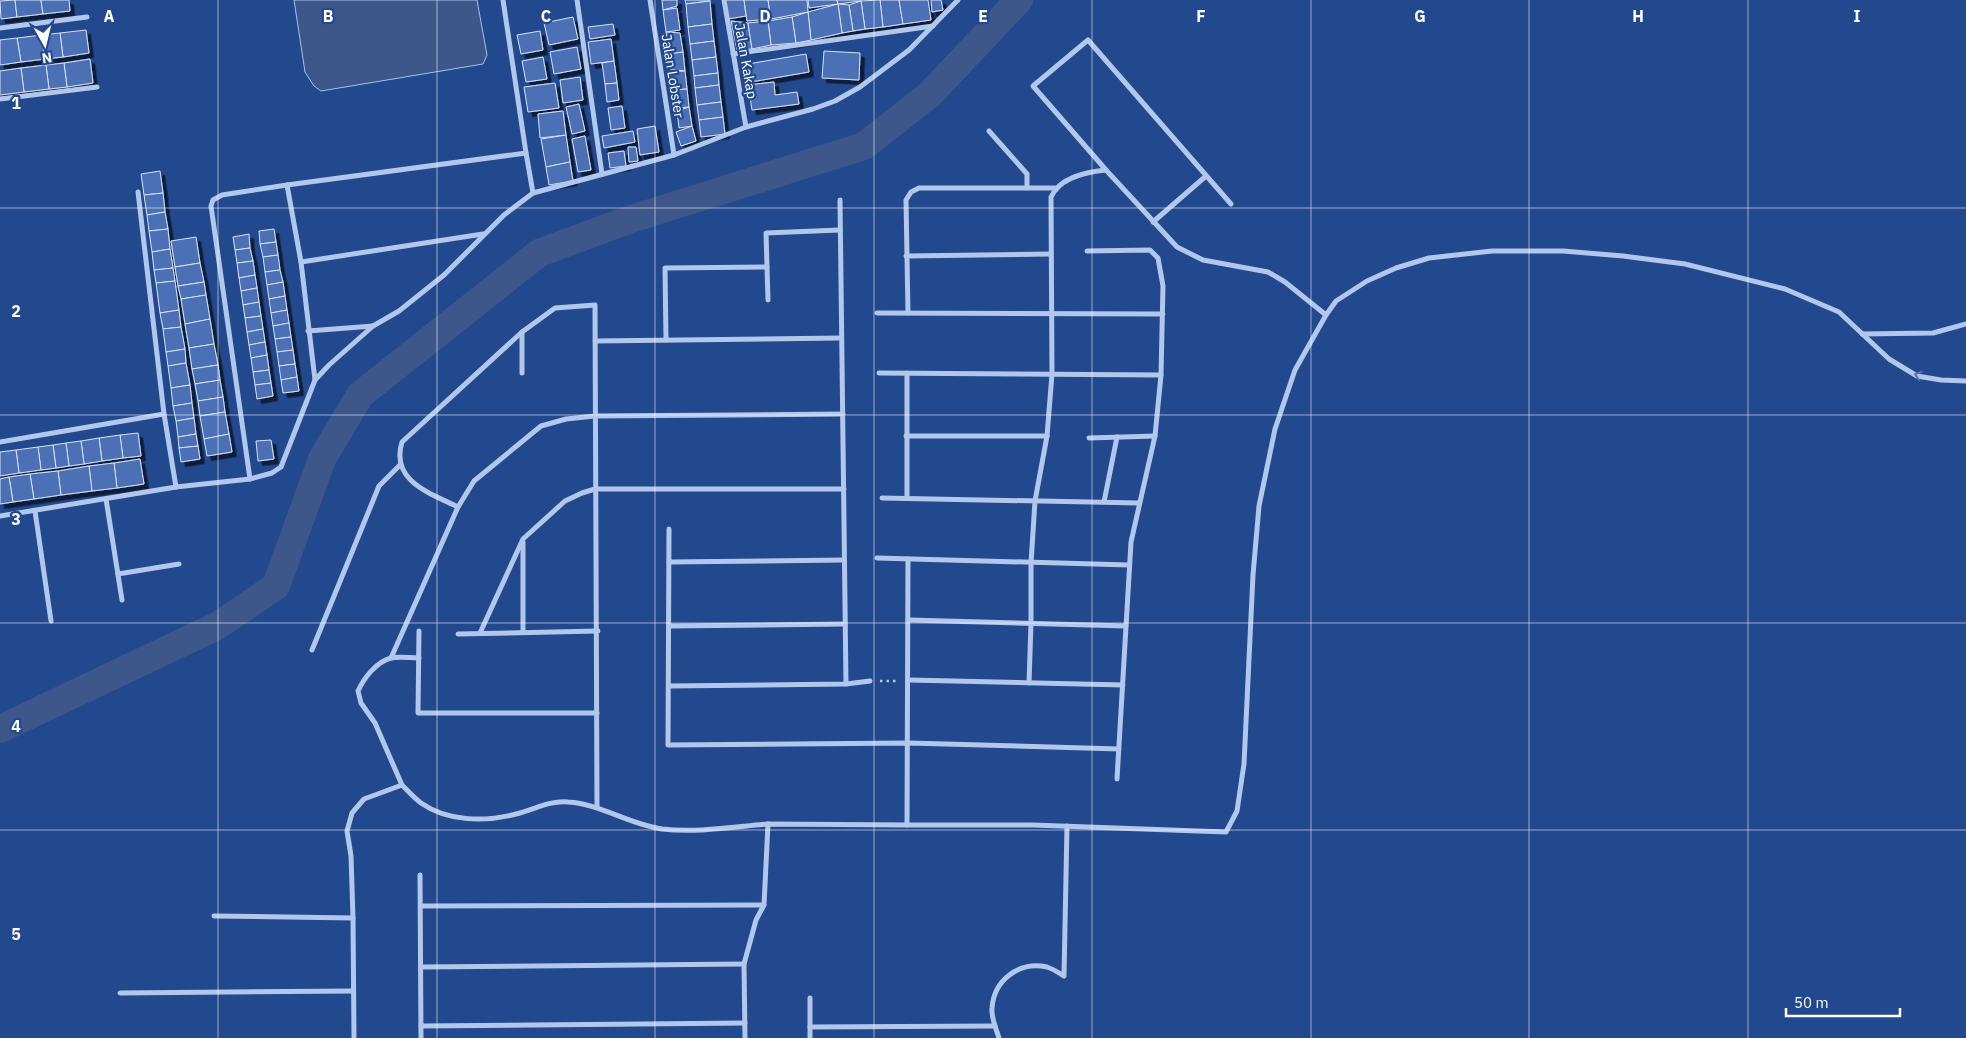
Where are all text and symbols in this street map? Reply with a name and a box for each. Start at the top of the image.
text: A [104,6,115,26]
text: B [323,6,334,26]
text: C [541,6,551,26]
text: D [759,6,771,26]
text: E [978,6,988,26]
text: F [1196,6,1206,26]
text: G [1414,6,1426,26]
text: H [1632,6,1644,26]
text: I [1854,6,1861,26]
north arrow [20,20,70,70]
street label: Jalan Kakap [731,22,761,100]
street label: Jalan Lobster [658,33,688,119]
text: N [41,48,53,67]
text: 1 [11,93,21,113]
text: 2 [11,301,21,321]
one-way arrow [1914,371,1923,381]
text: 3 [11,509,21,529]
text: 4 [11,716,21,736]
text: 5 [11,924,21,944]
scale bar [1786,986,1900,1018]
text: 50 m [1794,993,1829,1012]

